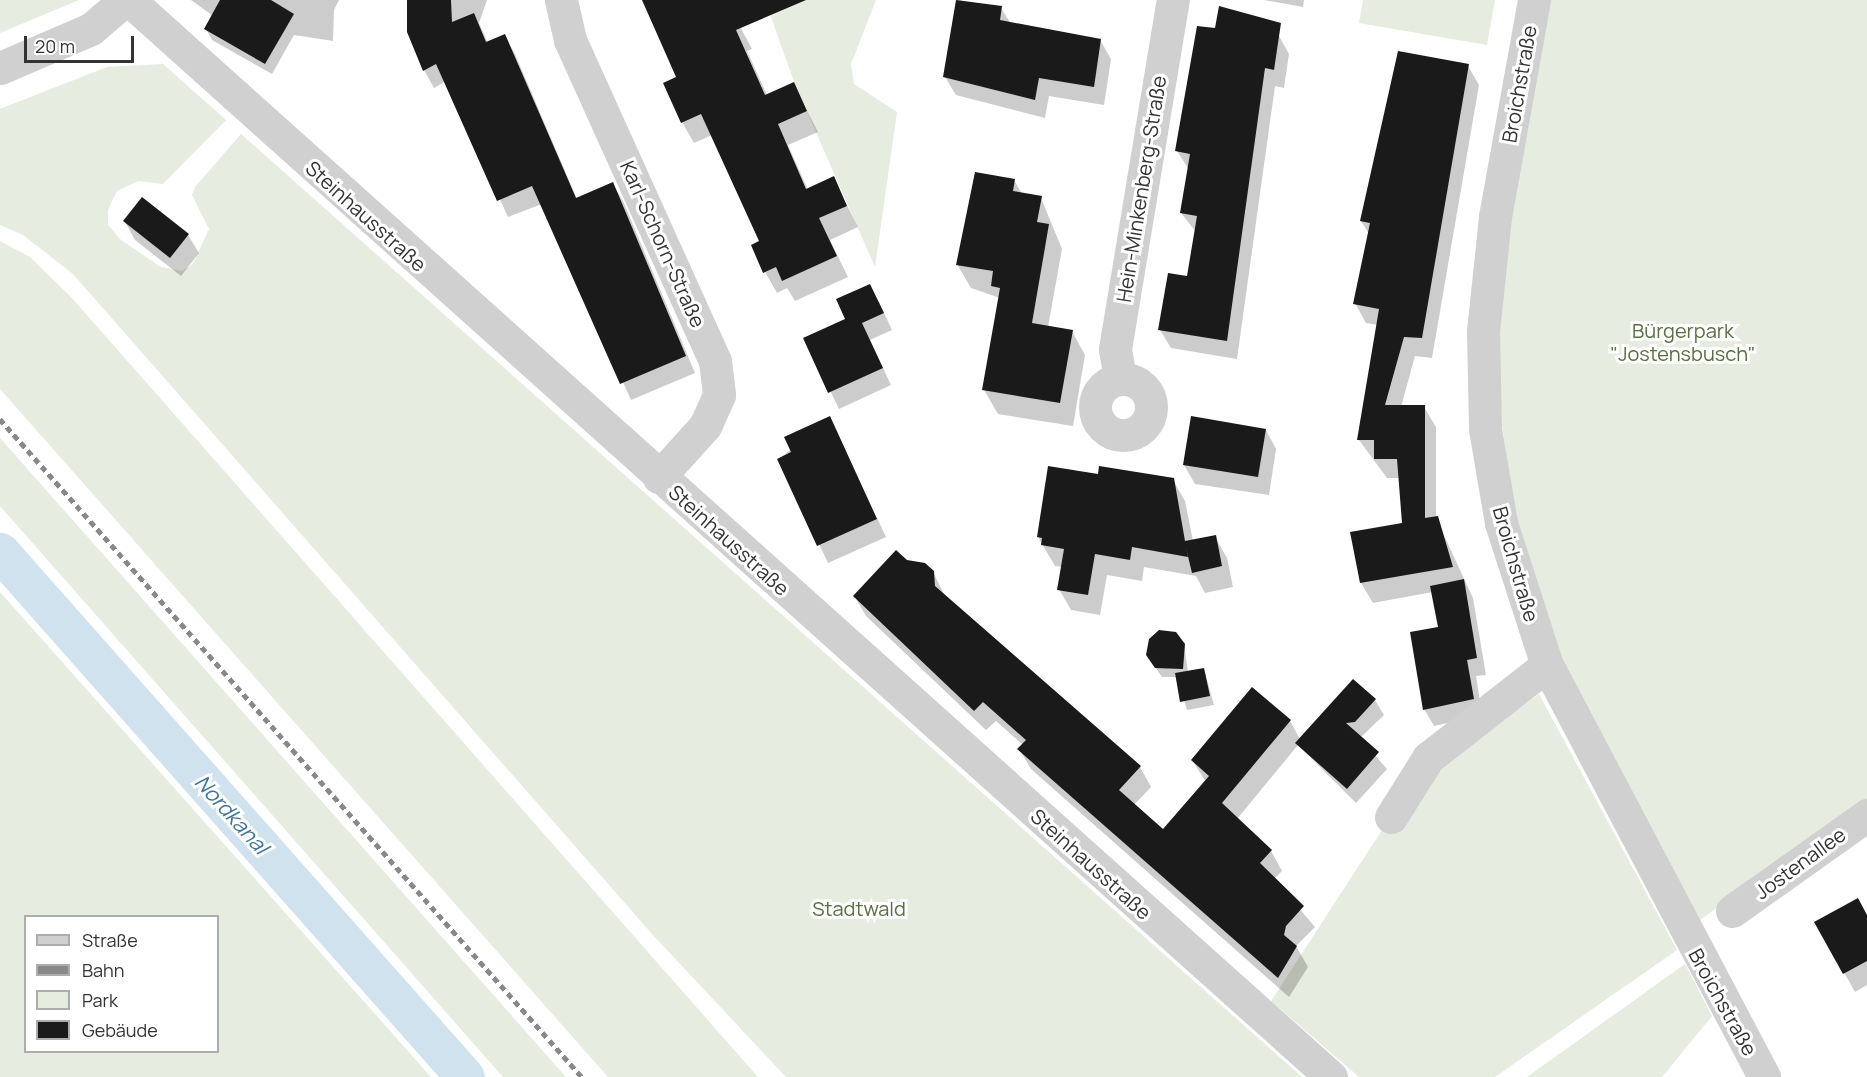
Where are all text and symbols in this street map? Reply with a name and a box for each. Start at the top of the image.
street label: Broichstraße [1497,23,1541,145]
scale bar [27,24,136,62]
text: 20 m [35,34,75,58]
street label: Hein-Minkenberg-Straße [1111,74,1171,304]
street label: Steinhausstraße [301,156,431,276]
street label: Karl-Schorn-Straße [615,157,711,331]
park label: Bürgerpark "Jostensbusch" [1610,318,1756,365]
street label: Steinhausstraße [664,480,794,600]
street label: Broichstraße [1488,504,1544,624]
water label: Nordkanal [190,769,274,859]
street label: Steinhausstraße [1026,804,1156,924]
street label: Jostenallee [1750,822,1850,904]
park label: Stadtwald [812,896,906,920]
legend [24,915,219,1053]
text: Straße [82,928,138,952]
street label: Broichstraße [1684,944,1762,1060]
text: Bahn [82,958,124,982]
text: Park [82,988,118,1012]
text: Gebäude [82,1018,158,1042]

